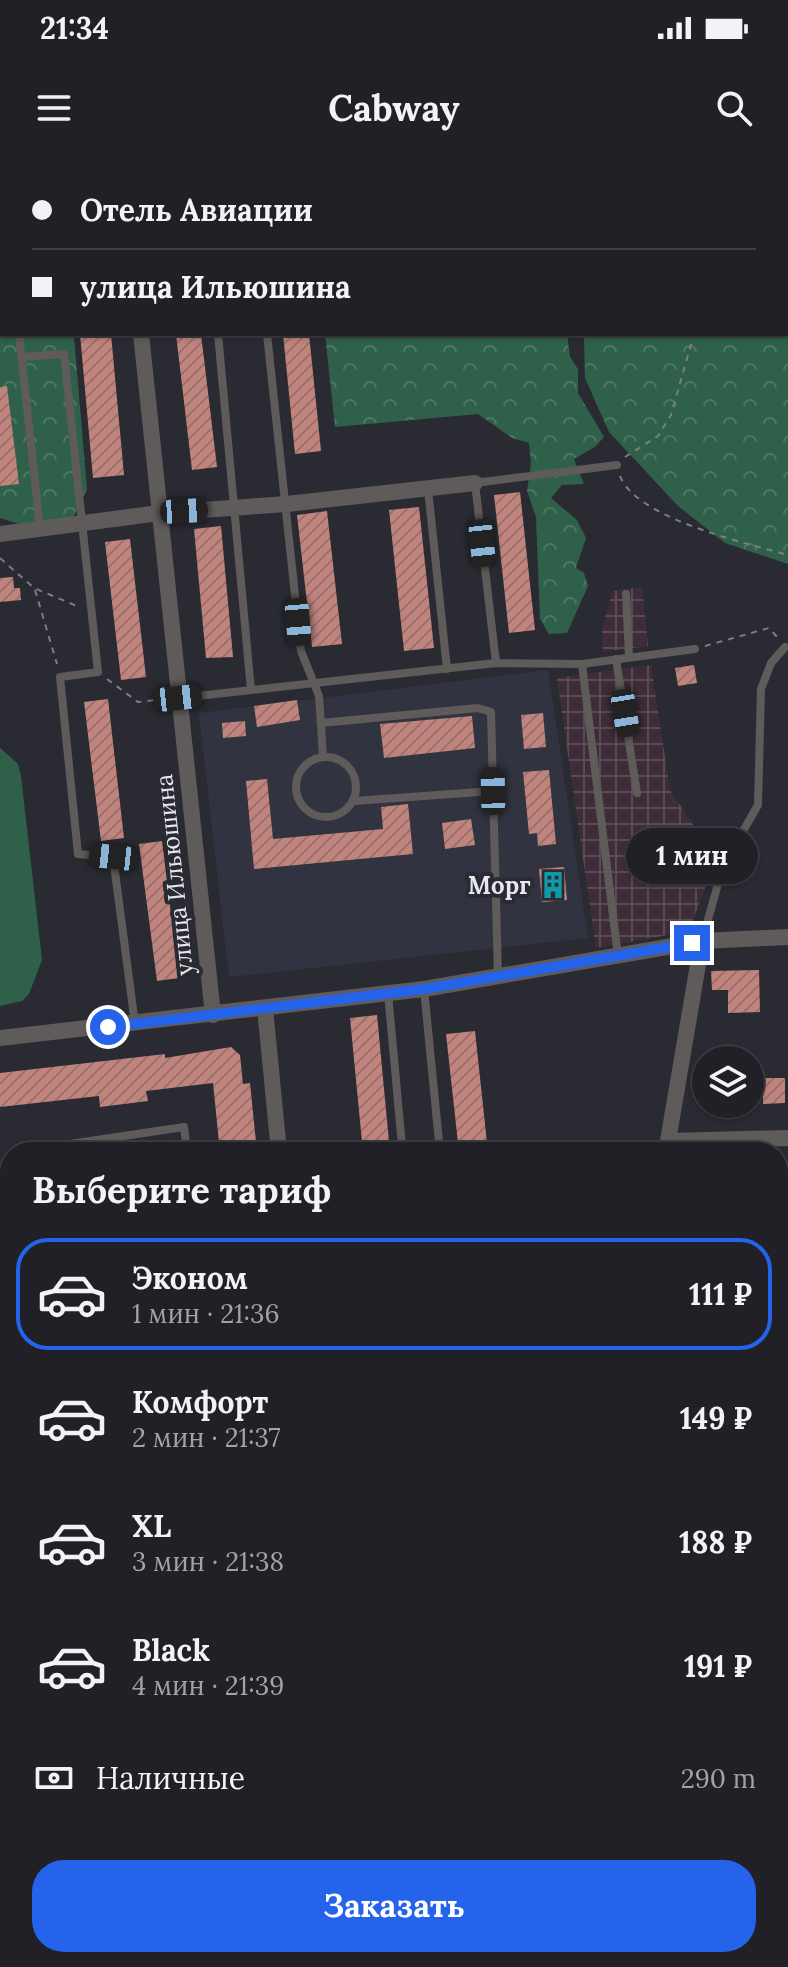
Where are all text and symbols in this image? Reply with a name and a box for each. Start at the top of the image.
text: 21:34 [40,9,109,47]
text: Cabway [328,85,460,131]
icon: menu [32,86,76,130]
icon: search [712,86,756,130]
text: Отель Авиации [80,191,313,229]
text: улица Ильюшина [80,268,351,306]
car [159,498,209,524]
car [468,518,496,568]
car [284,597,312,647]
car [153,684,203,712]
car [609,687,641,739]
car [481,767,505,815]
street label: улица Ильюшина [148,773,200,977]
callout: 1 мин [626,827,758,883]
text: 1 мин [656,839,728,872]
car [88,843,138,871]
place label: Морг [468,870,531,901]
building icon: Морг [538,870,568,900]
route end [674,925,710,961]
route start [90,1009,126,1045]
map controls [692,1046,764,1118]
button: layers [692,1046,764,1118]
text: Выберите тариф [32,1167,331,1213]
icon: car [36,1258,108,1330]
text: Эконом [132,1259,248,1297]
text: 111 ₽ [689,1275,752,1313]
text: 1 мин · 21:36 [132,1297,280,1330]
icon: car [36,1382,108,1454]
text: Комфорт [132,1383,268,1421]
text: 149 ₽ [680,1399,752,1437]
text: 2 мин · 21:37 [132,1421,280,1454]
icon: car [36,1506,108,1578]
text: XL [132,1507,171,1545]
text: 188 ₽ [679,1523,752,1561]
text: 3 мин · 21:38 [132,1545,284,1578]
icon: car [36,1630,108,1702]
text: Black [132,1631,210,1669]
text: 191 ₽ [684,1647,752,1685]
text: 4 мин · 21:39 [132,1669,284,1702]
icon: cash [32,1756,76,1800]
text: Наличные [96,1759,245,1797]
text: 290 m [681,1762,756,1795]
button: Заказать [32,1860,756,1952]

